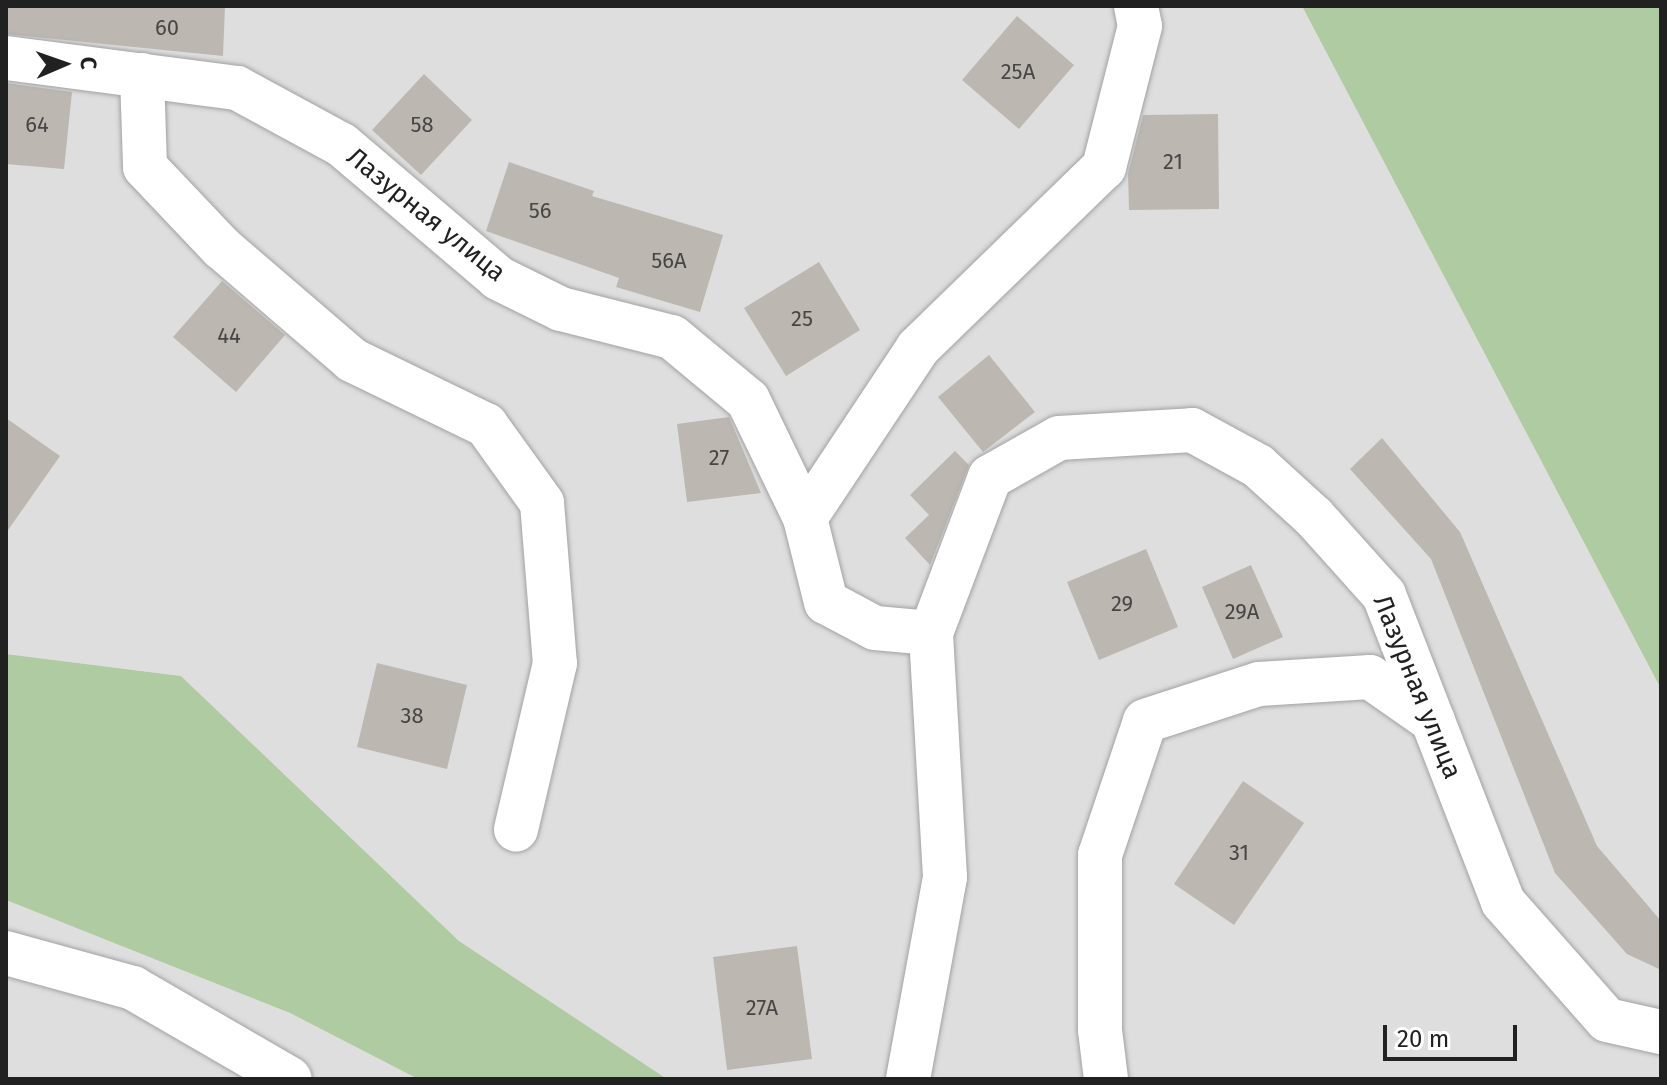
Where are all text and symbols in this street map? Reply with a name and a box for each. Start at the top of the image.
house number: 60 [155,15,179,41]
north arrow [24,24,104,104]
text: С [75,56,102,70]
house number: 25А [1001,59,1035,85]
house number: 64 [25,112,49,138]
house number: 58 [410,112,434,138]
street label: Лазурная улица [340,141,512,289]
house number: 21 [1163,149,1183,175]
house number: 56 [529,198,551,224]
house number: 56А [651,248,687,274]
house number: 25 [791,306,813,332]
house number: 44 [217,323,241,349]
house number: 27 [709,445,729,471]
house number: 29 [1111,591,1133,617]
street label: Лазурная улица [1366,591,1468,783]
house number: 29А [1225,599,1259,625]
house number: 38 [400,703,424,729]
house number: 31 [1229,840,1249,866]
house number: 27А [746,995,778,1021]
scale bar [1387,1009,1521,1059]
text: 20 m [1397,1025,1449,1053]

